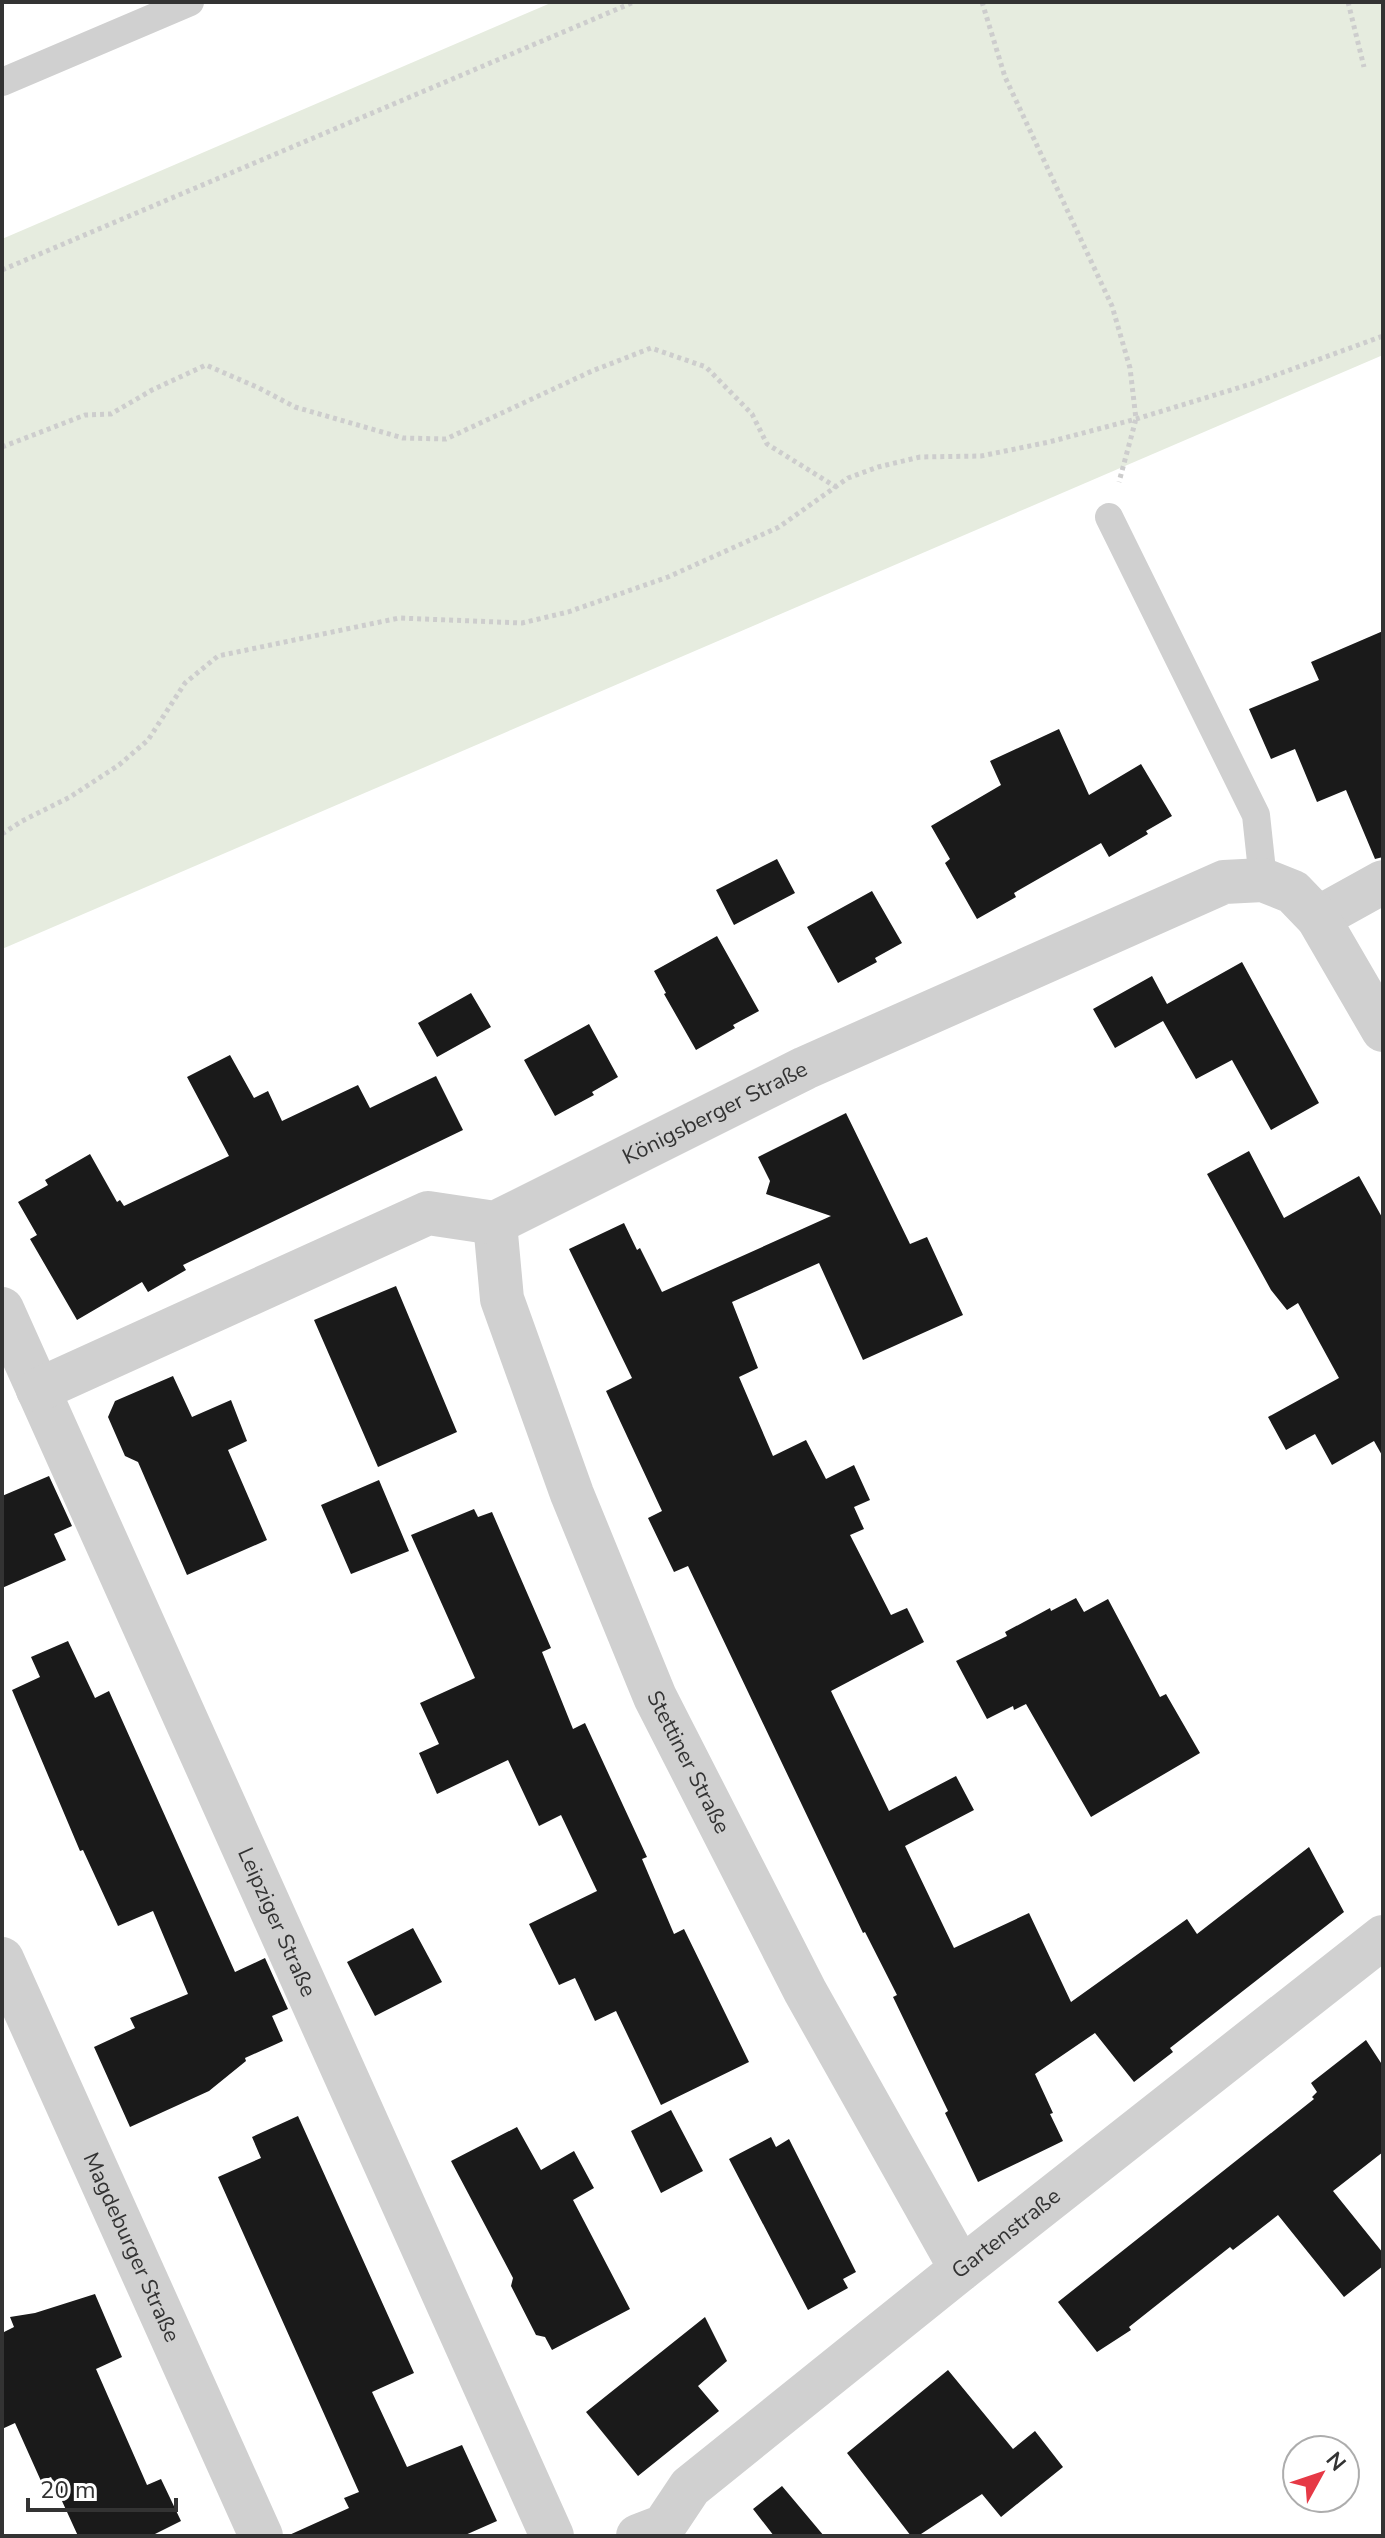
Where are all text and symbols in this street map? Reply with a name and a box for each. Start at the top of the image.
street label: Königsberger Straße [617,1054,813,1172]
street label: Stettiner Straße [639,1686,737,1839]
street label: Leipziger Straße [230,1843,323,2002]
street label: Magdeburger Straße [76,2148,187,2347]
street label: Gartenstraße [945,2181,1067,2286]
north arrow [1281,2434,1361,2514]
text: N [1319,2446,1352,2478]
scale bar [28,2462,176,2512]
text: 20 m [40,2474,96,2506]

